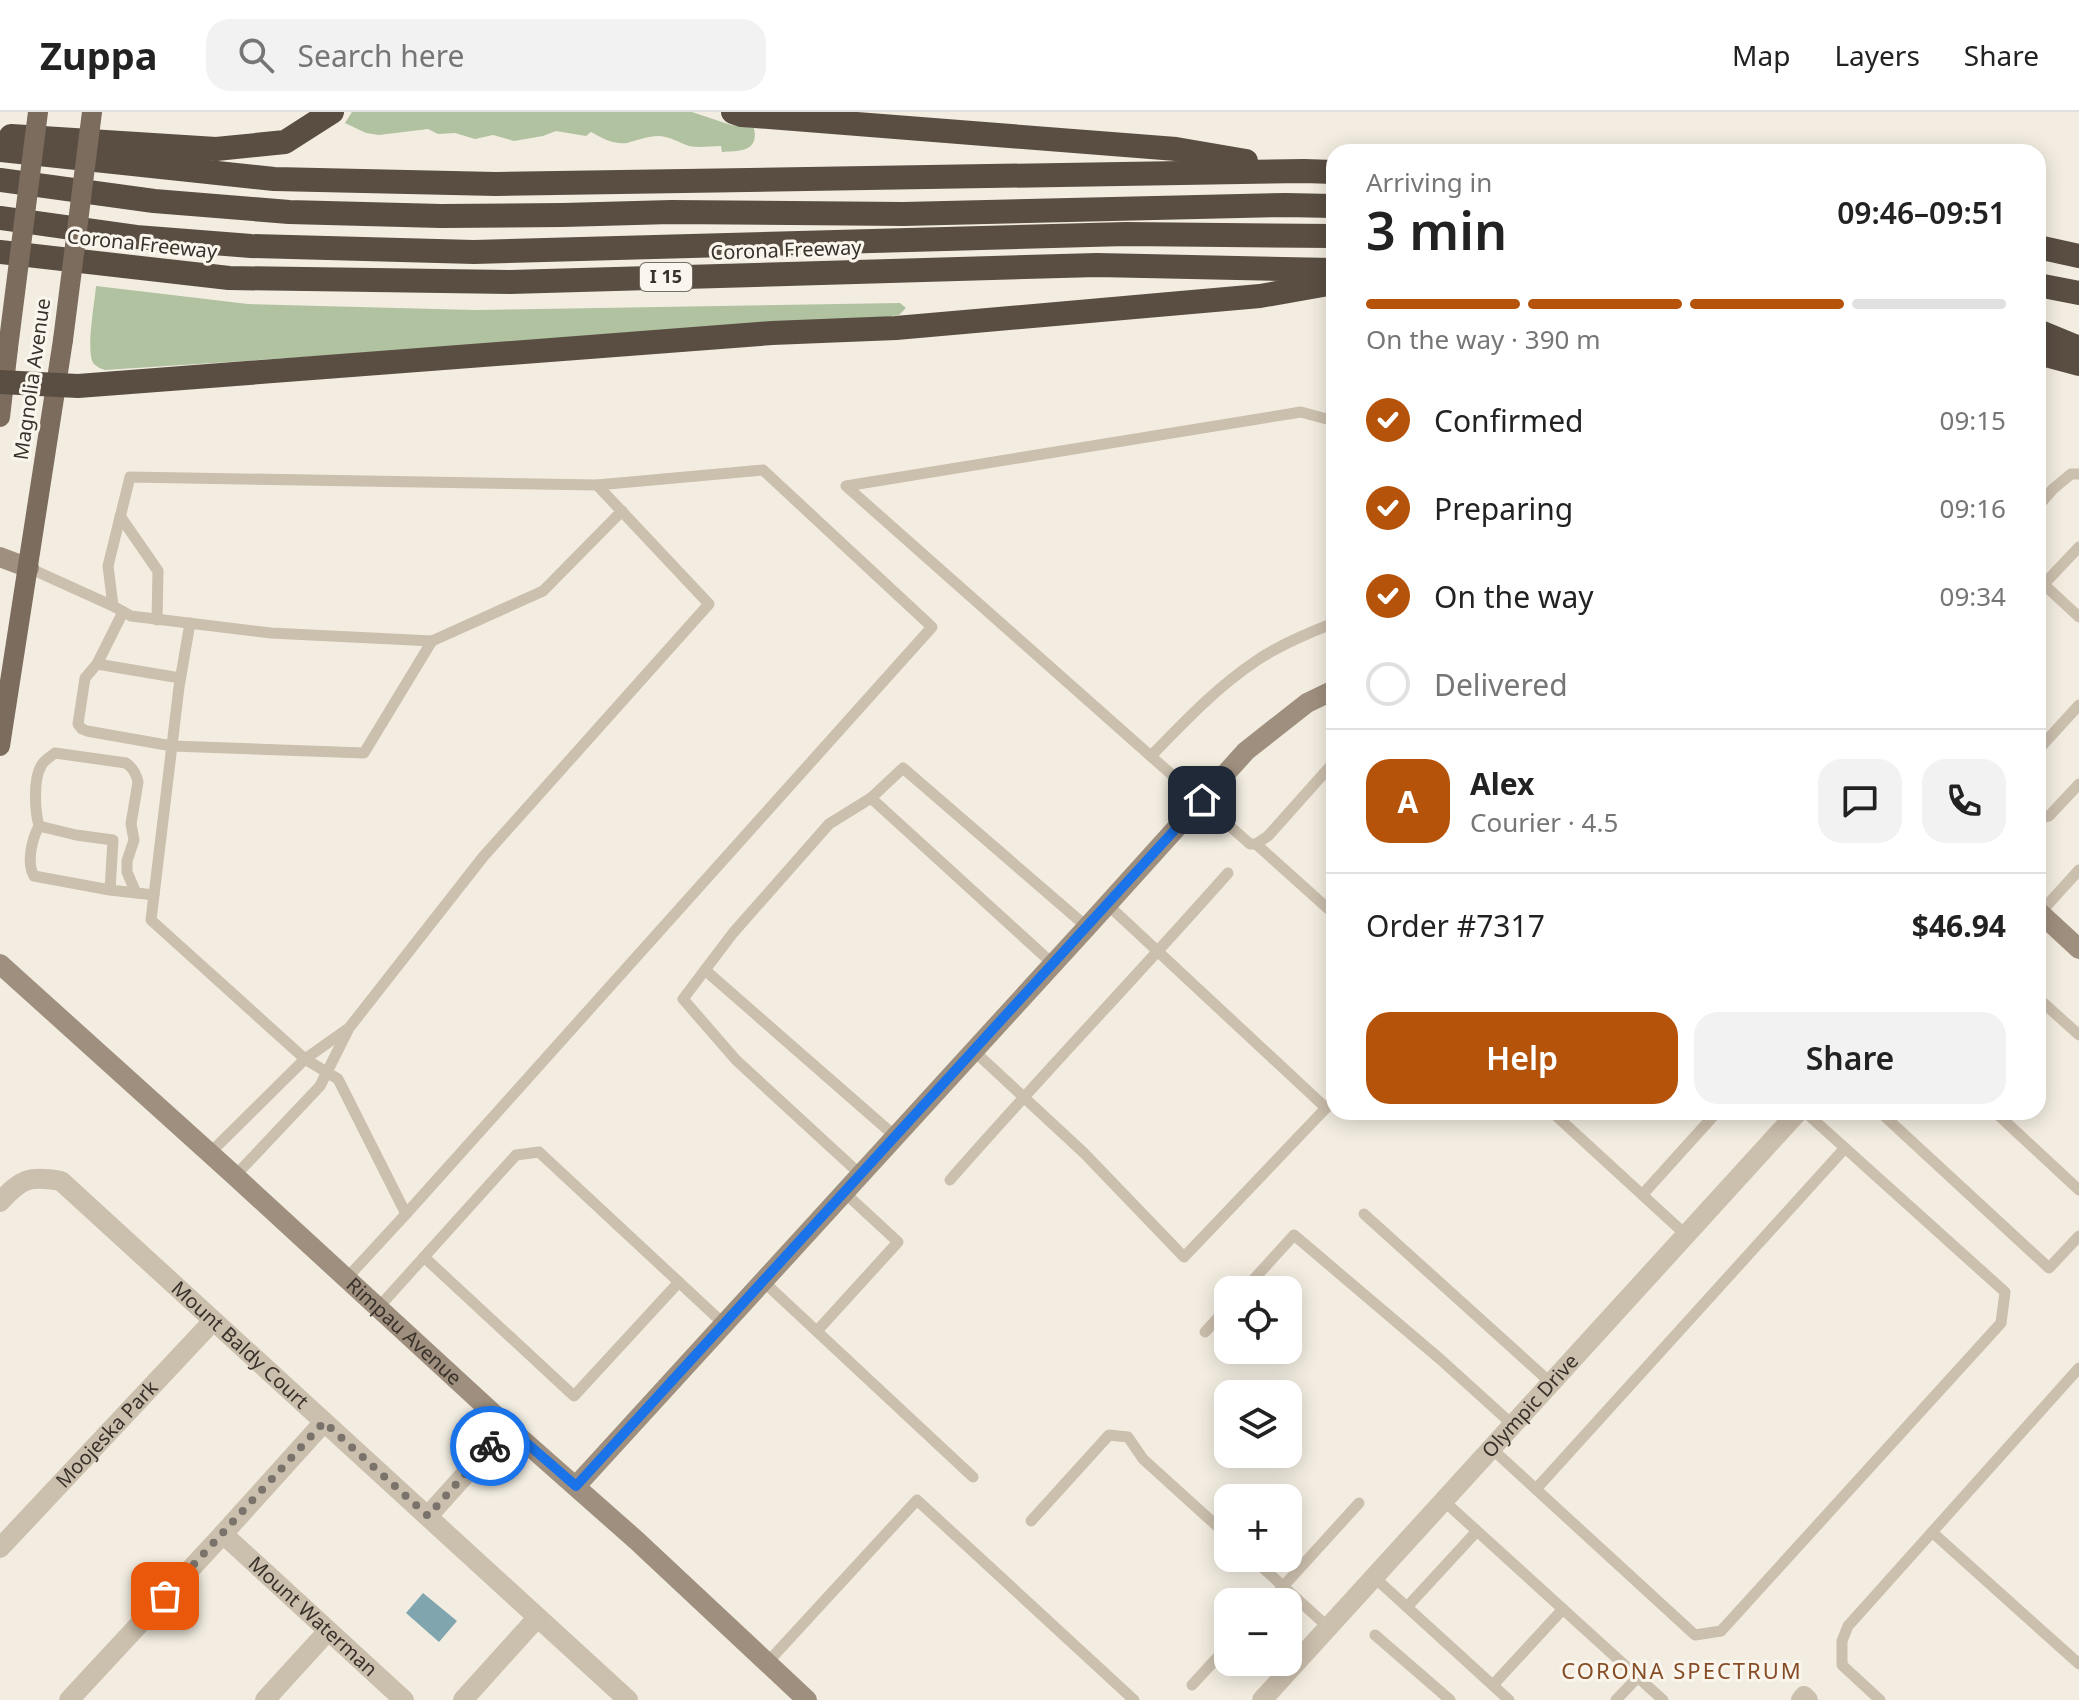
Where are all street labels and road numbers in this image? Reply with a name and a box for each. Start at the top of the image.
street label: Corona Freeway [66,222,219,265]
street label: Corona Freeway [710,233,863,266]
road number: I 15 [640,263,692,291]
street label: Magnolia Avenue [7,296,56,462]
street label: Rimpau Avenue [341,1271,468,1391]
street label: Mount Baldy Court [166,1275,315,1414]
street label: Olympic Drive [1475,1348,1584,1463]
street label: Moojeska Park [49,1374,164,1493]
street label: Mount Waterman [243,1550,384,1682]

